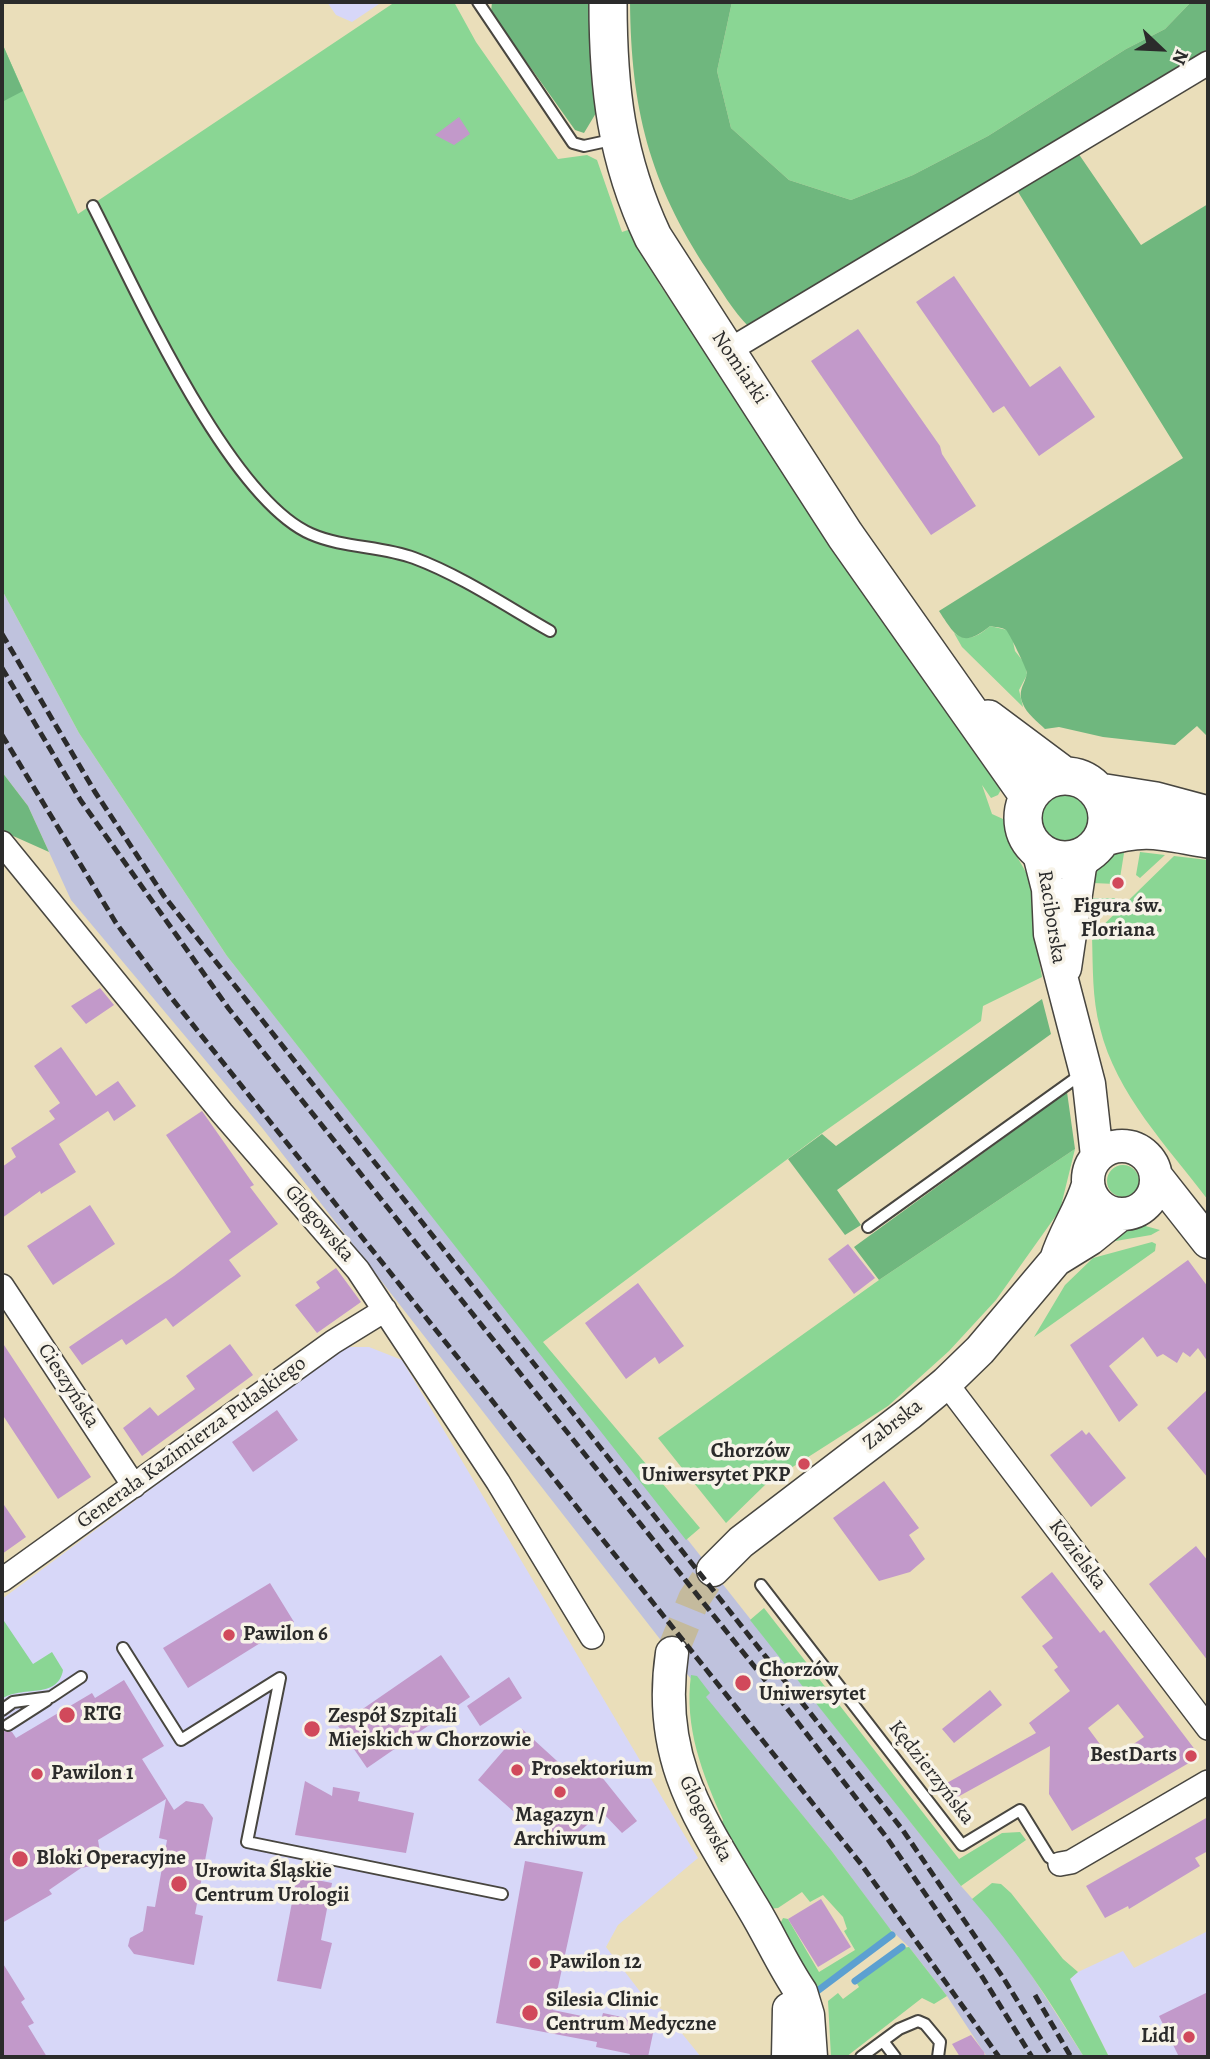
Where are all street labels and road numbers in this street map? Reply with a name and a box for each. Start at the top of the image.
street label: Nomiarki [705,327,773,409]
street label: Raciborska [1031,868,1071,966]
street label: Głogowska [279,1180,359,1268]
street label: Cieszyńska [31,1339,105,1433]
street label: Generała Kazimierza Pułaskiego [72,1351,312,1535]
street label: Zabrska [858,1394,928,1456]
street label: Kozielska [1042,1515,1112,1595]
street label: Kędzierzyńska [882,1716,980,1830]
street label: Głogowska [673,1772,737,1866]

